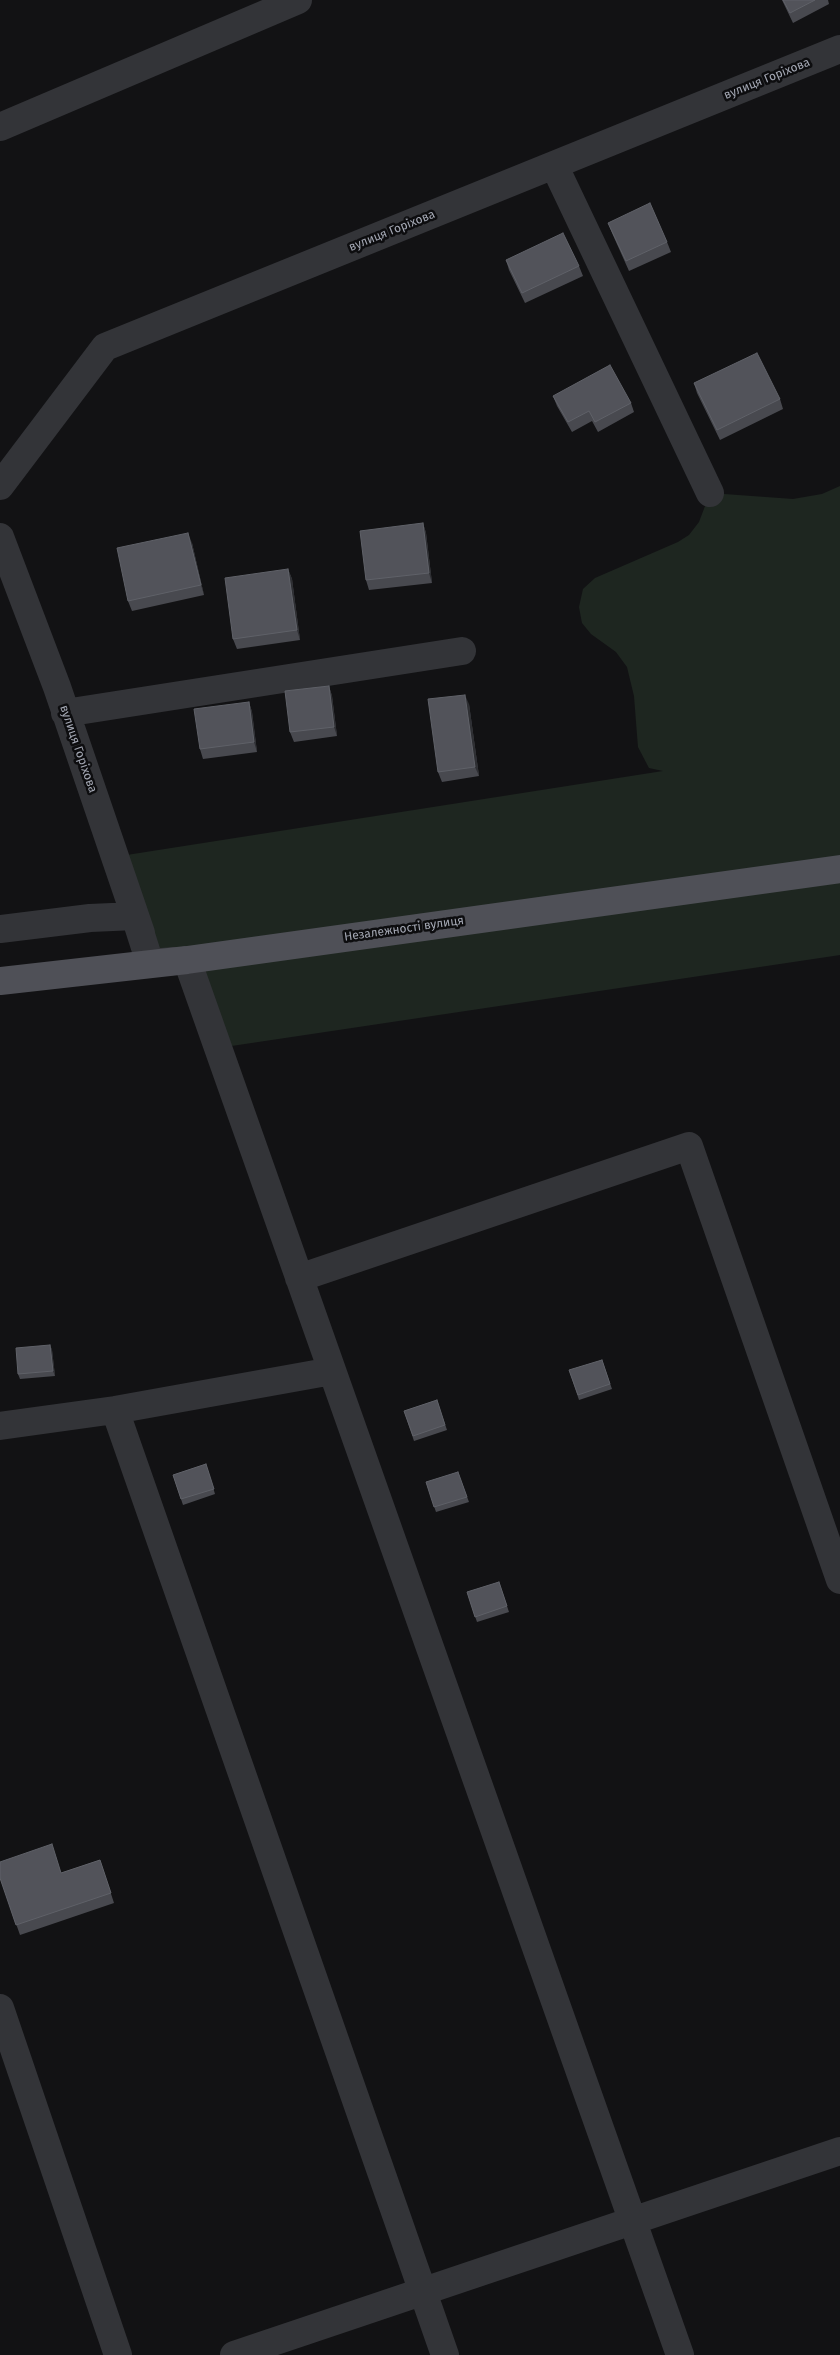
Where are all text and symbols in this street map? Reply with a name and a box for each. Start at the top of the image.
street label: вулиця Горіхова [722,55,812,103]
street label: вулиця Горіхова [347,207,437,255]
street label: вулиця Горіхова [56,703,100,795]
street label: Незалежності вулиця [343,913,465,945]

